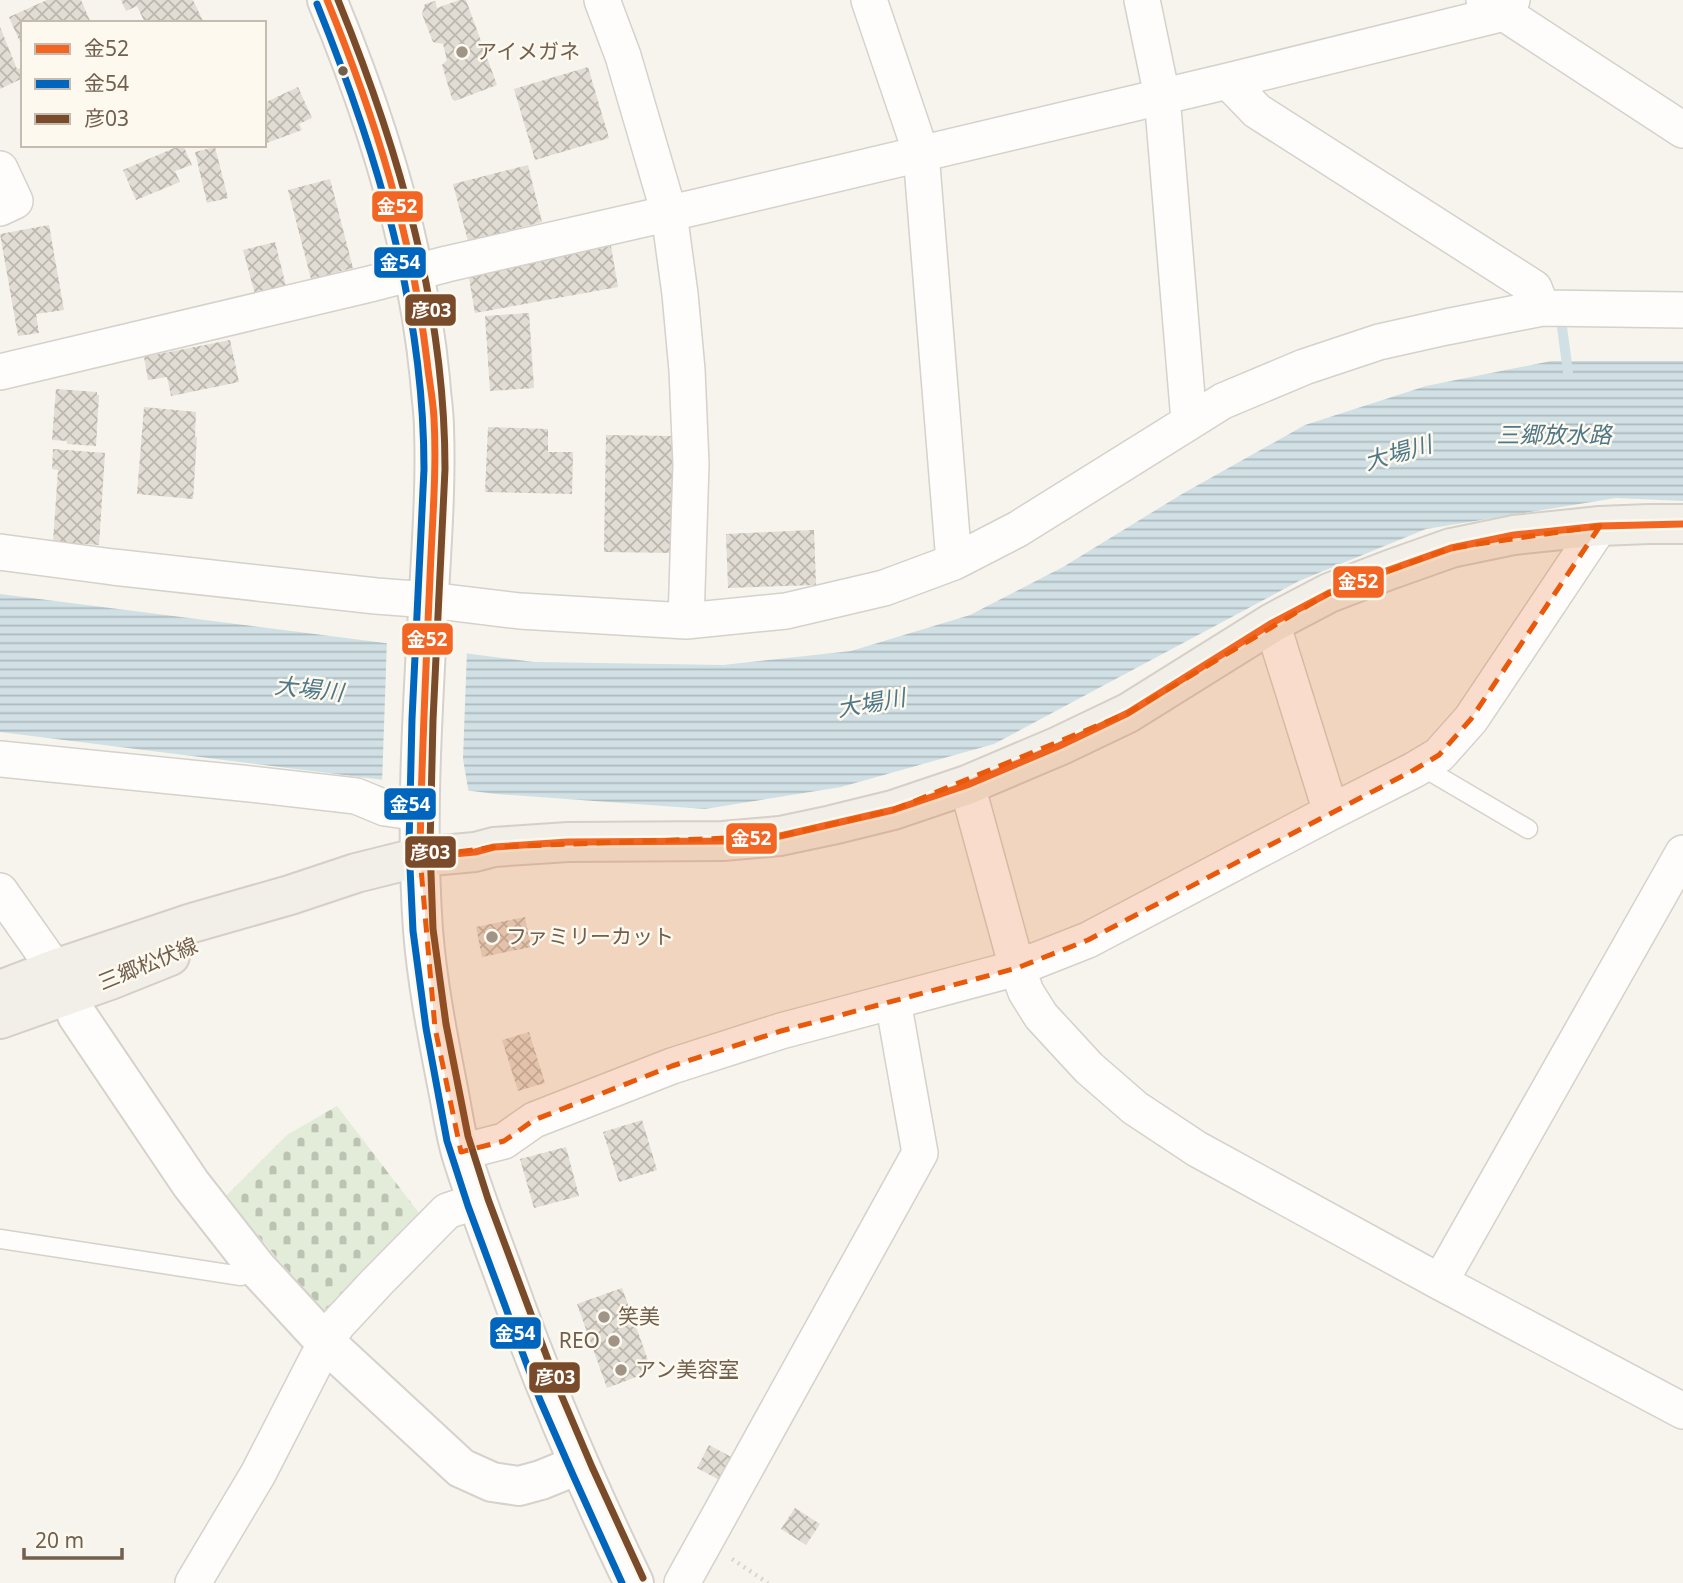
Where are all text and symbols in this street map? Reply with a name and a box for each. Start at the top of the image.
legend [21,21,266,147]
text: 金52 [84,34,129,62]
place label: アイメガネ [476,37,580,65]
marker: アイメガネ [454,44,470,60]
unlabelled marker [336,64,350,78]
text: 金54 [84,69,129,97]
text: 彦03 [84,104,129,132]
line badge: 金52 [371,190,424,223]
text: 金52 [377,193,417,219]
line badge: 金54 [373,246,427,279]
text: 金54 [380,249,420,275]
line badge: 彦03 [404,293,457,327]
text: 彦03 [411,297,451,323]
water label: 三郷放水路 [1497,418,1614,450]
water label: 大場川 [1360,426,1438,477]
line badge: 金52 [1332,565,1385,599]
text: 金52 [1338,568,1378,594]
line badge: 金52 [401,622,454,656]
text: 金52 [407,626,447,652]
water label: 大場川 [273,668,348,708]
water label: 大場川 [834,680,911,724]
line badge: 金54 [383,787,437,821]
text: 金54 [390,791,430,817]
line badge: 金52 [725,822,778,855]
text: 金52 [731,825,771,851]
line badge: 彦03 [404,835,457,869]
text: 彦03 [410,839,450,865]
place label: ファミリーカット [506,922,674,950]
marker: ファミリーカット [484,929,500,945]
street label: 三郷松伏線 [94,930,202,996]
place label: 笑美 [618,1302,660,1330]
marker: 笑美 [596,1309,612,1325]
line badge: 金54 [489,1316,542,1350]
text: 金54 [495,1320,535,1346]
place label: REO [559,1326,600,1354]
marker: REO [606,1333,622,1349]
place label: アン美容室 [635,1355,739,1383]
line badge: 彦03 [528,1361,581,1394]
marker: アン美容室 [613,1362,629,1378]
text: 彦03 [535,1364,575,1390]
scale bar [24,1516,122,1560]
text: 20 m [35,1526,84,1554]

